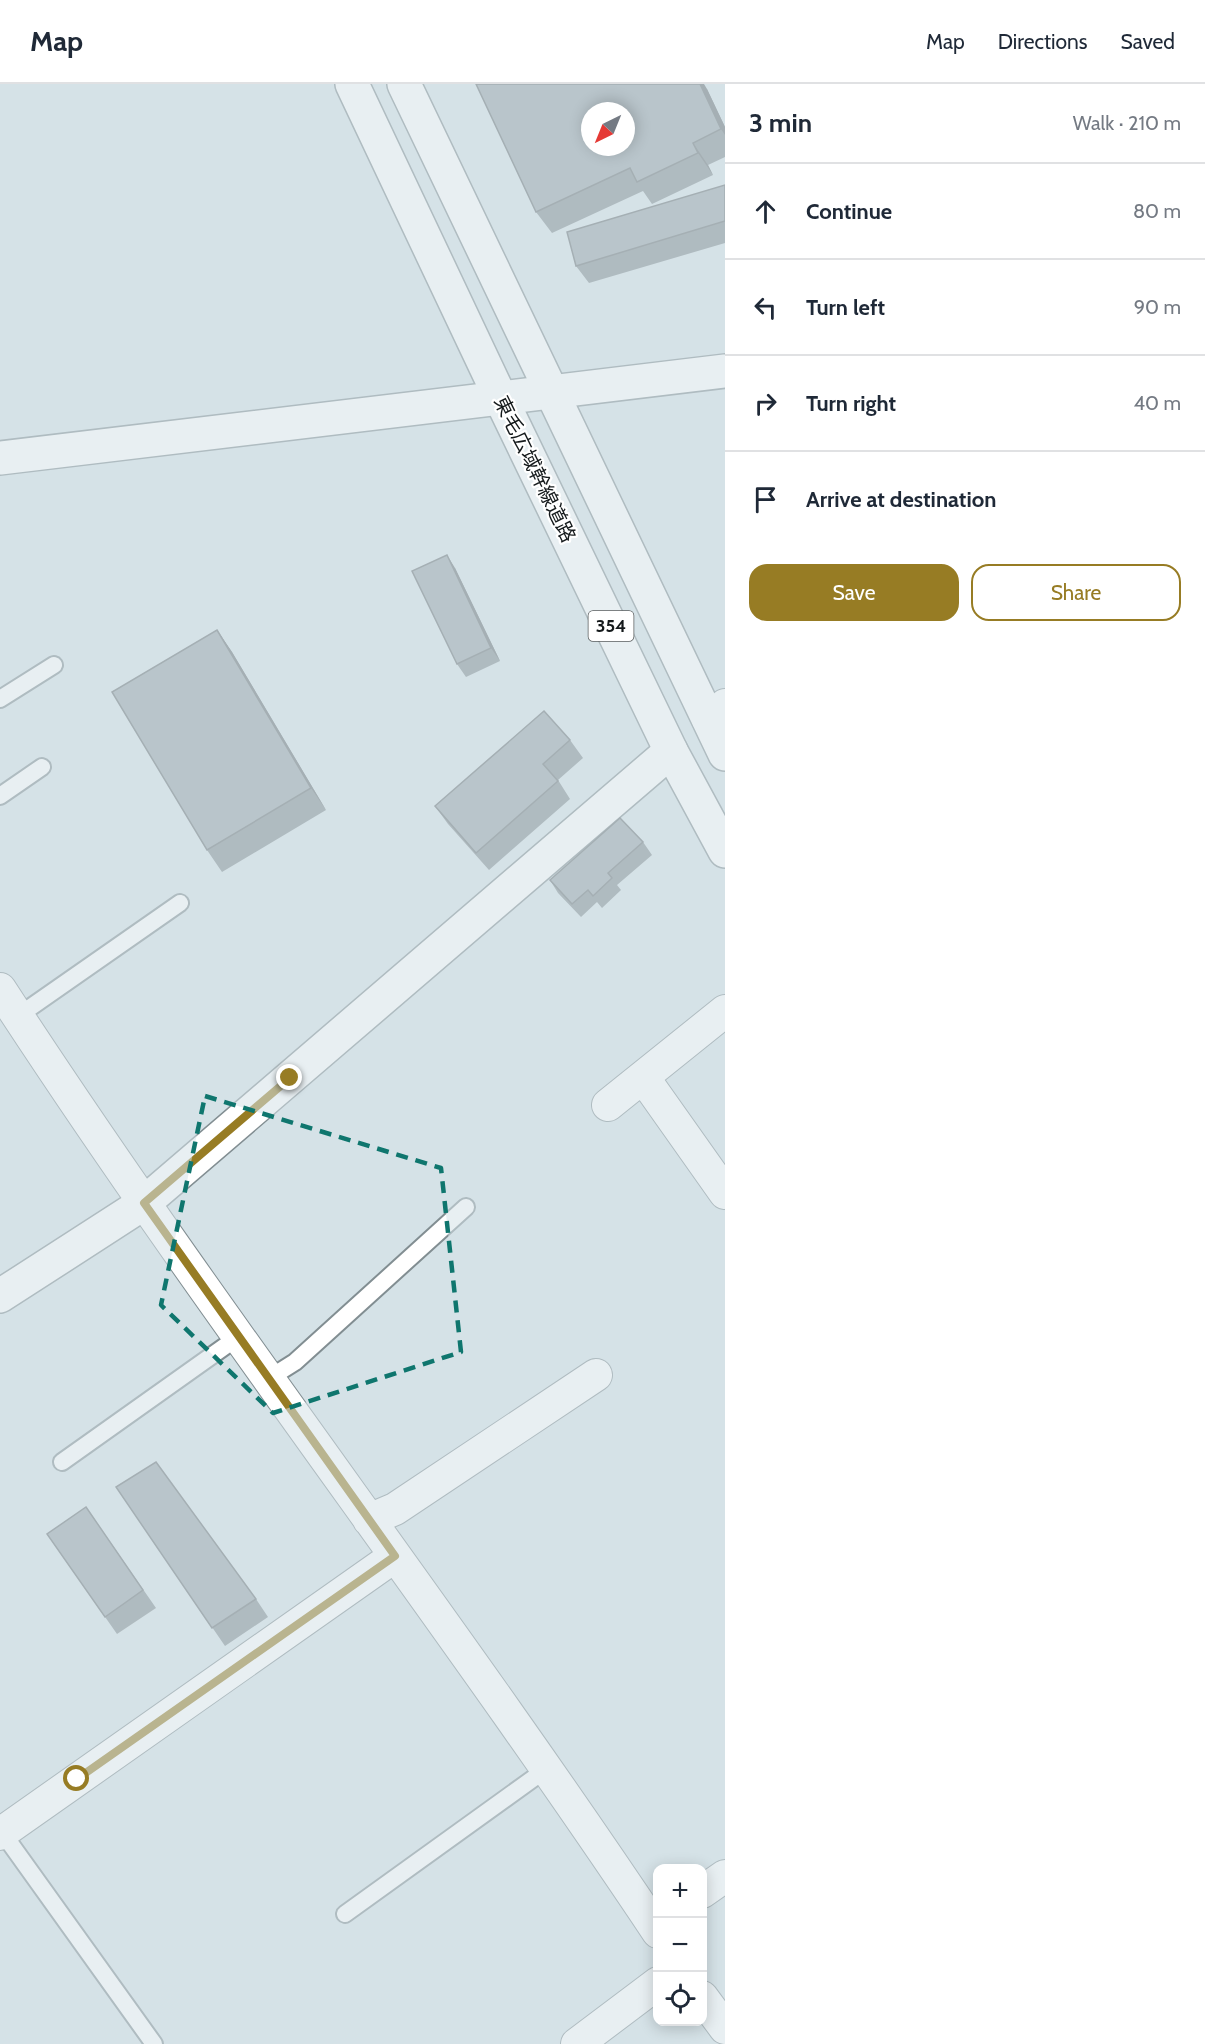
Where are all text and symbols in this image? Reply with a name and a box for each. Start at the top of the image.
text: Map [30,24,83,58]
text: Map [926,29,965,54]
text: Directions [998,29,1087,54]
text: Saved [1120,29,1175,54]
north arrow [581,102,635,156]
text: 3 min [749,107,812,139]
text: Walk · 210 m [1073,111,1181,135]
icon: ahead [749,195,782,228]
text: Continue [806,198,892,225]
text: 80 m [1133,199,1181,223]
icon: left [749,291,782,324]
text: Turn left [806,294,885,321]
text: 90 m [1134,295,1181,319]
icon: right [749,387,782,420]
text: Turn right [806,390,896,417]
text: 40 m [1133,391,1181,415]
street label: 東毛広域幹線道路 [489,392,581,546]
icon: arrive [749,483,782,516]
text: Arrive at destination [806,486,996,513]
button: Save [749,564,959,621]
button: Share [971,564,1181,621]
road number: 354 [588,611,634,641]
route end [276,1064,302,1090]
route start [63,1765,89,1791]
map controls [653,1864,707,2026]
button: + [653,1864,707,1918]
button: − [653,1918,707,1972]
button: locate [653,1972,707,2026]

